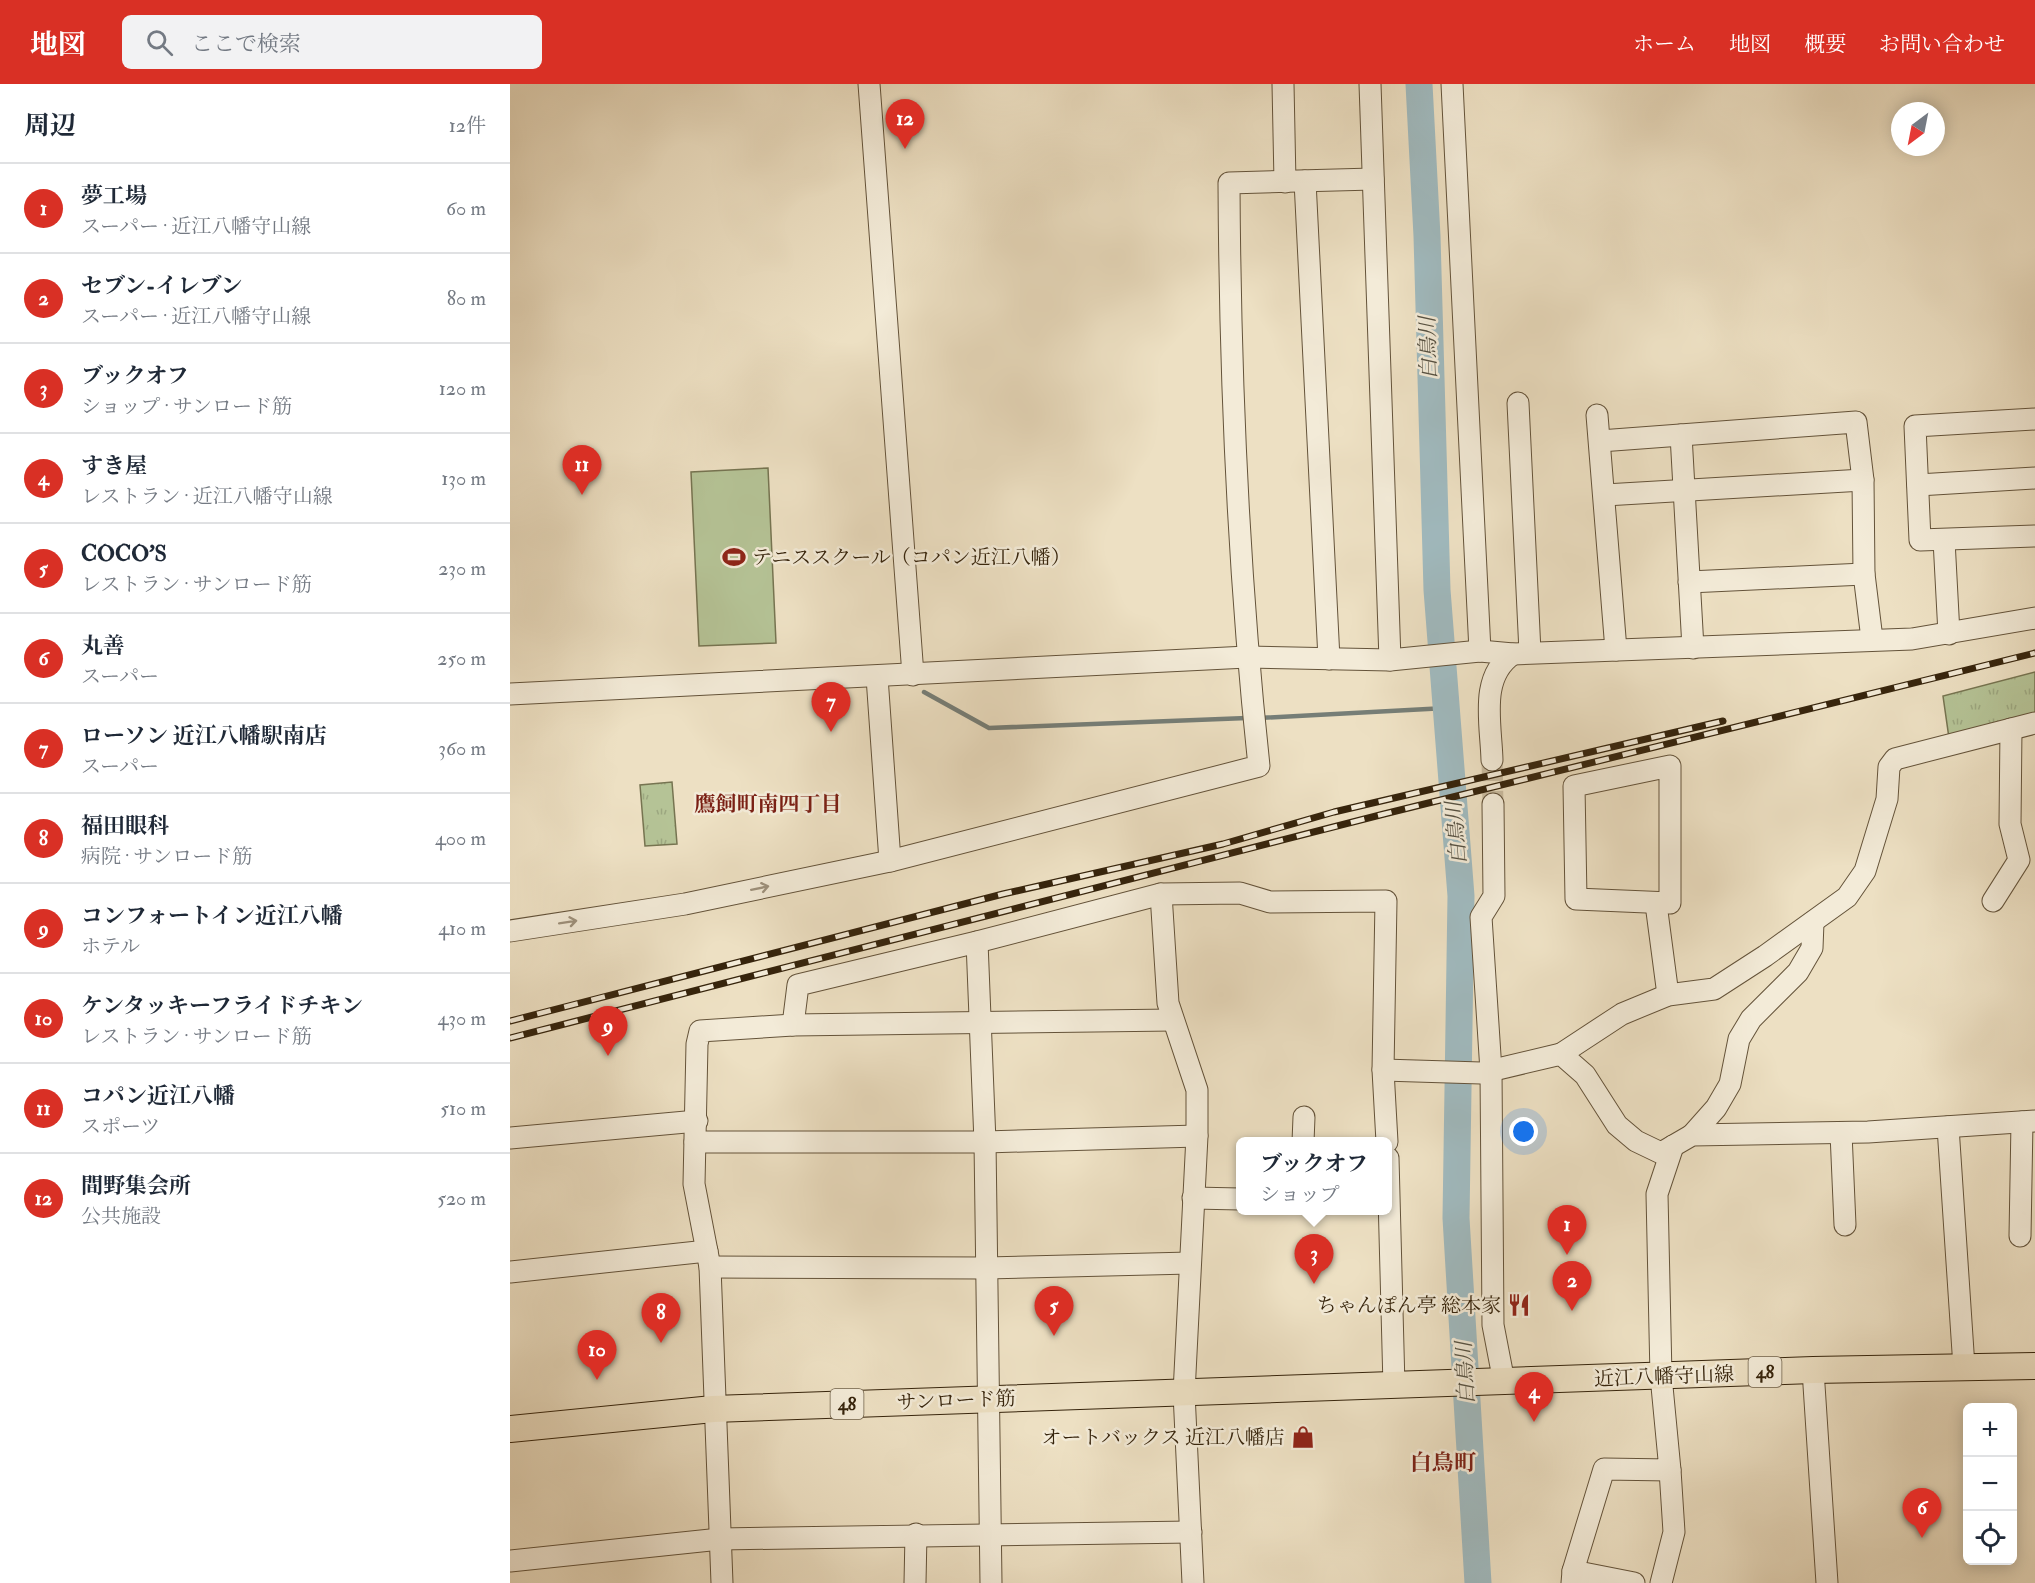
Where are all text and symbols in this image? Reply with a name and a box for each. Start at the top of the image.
search box [122,15,542,69]
icon: search [143,26,176,59]
text: 地図 [30,28,86,63]
text: ここで検索 [191,30,301,58]
text: ホーム [1633,31,1696,58]
text: 地図 [1729,31,1771,58]
text: 概要 [1804,31,1846,58]
text: お問い合わせ [1879,31,2005,58]
pin: 12 [886,100,924,149]
north arrow [1891,102,1945,156]
text: 周辺 [24,110,76,142]
text: 12件 [449,113,486,138]
text: 夢工場 [81,182,147,210]
text: 1 [40,196,47,221]
text: 60 m [446,196,486,221]
text: スーパー · 近江八幡守山線 [81,214,311,239]
text: セブン-イレブン [81,272,243,300]
text: 2 [38,286,49,311]
text: 80 m [447,286,486,311]
text: スーパー · 近江八幡守山線 [81,304,311,329]
water label: 白鳥川 [1414,314,1443,380]
text: ブックオフ [81,362,189,390]
text: 3 [40,376,47,401]
text: 120 m [439,376,486,401]
text: ショップ · サンロード筋 [81,394,292,419]
pin: 11 [562,446,602,495]
text: すき屋 [81,452,147,480]
text: 4 [38,466,49,491]
text: 130 m [441,466,486,491]
text: レストラン · 近江八幡守山線 [81,484,333,509]
text: COCO'S [81,540,167,568]
sports icon: テニススクール（コパン近江八幡） [721,544,747,570]
place label: テニススクール（コパン近江八幡） [752,545,1071,570]
text: 5 [39,556,48,581]
text: 230 m [438,556,486,581]
text: レストラン · サンロード筋 [81,572,312,597]
text: 丸善 [81,632,125,660]
text: 6 [38,646,49,671]
text: 250 m [437,646,486,671]
text: スーパー [81,664,159,689]
pin: 7 [812,682,850,732]
text: ローソン 近江八幡駅南店 [81,722,327,750]
text: 7 [39,736,48,761]
text: 360 m [438,736,486,761]
text: スーパー [81,754,159,779]
district label: 鷹飼町南四丁目 [695,791,842,818]
water label: 白鳥川 [1440,798,1473,866]
text: 福田眼科 [81,812,169,840]
text: 8 [39,826,48,851]
text: 400 m [435,826,486,851]
text: 病院 · サンロード筋 [81,844,252,869]
one-way arrow [750,882,769,894]
text: コンフォートイン近江八幡 [81,902,343,930]
text: 9 [38,916,49,941]
text: 410 m [438,916,486,941]
one-way arrow [557,916,577,927]
text: ホテル [81,934,140,959]
text: ケンタッキーフライドチキン [81,992,363,1020]
text: 10 [35,1006,52,1031]
text: 430 m [438,1006,486,1031]
pin: 9 [588,1006,628,1056]
text: レストラン · サンロード筋 [81,1024,312,1049]
text: コパン近江八幡 [81,1082,235,1110]
text: 11 [36,1096,51,1121]
text: 510 m [440,1096,486,1121]
text: スポーツ [81,1114,160,1139]
your location [1509,1117,1538,1146]
popup [1236,1137,1392,1215]
text: ブックオフ [1260,1150,1368,1178]
text: 間野集会所 [81,1172,191,1200]
text: ショップ [1260,1182,1340,1207]
text: 12 [35,1186,52,1211]
text: 520 m [437,1186,486,1211]
text: 公共施設 [81,1204,161,1229]
pin: 1 [1548,1206,1586,1255]
pin: 3 [1294,1234,1334,1284]
pin: 2 [1552,1262,1592,1311]
pin: 5 [1034,1286,1074,1336]
restaurant icon: ちゃんぽん亭 総本家 [1506,1292,1532,1318]
place label: ちゃんぽん亭 総本家 [1317,1293,1501,1318]
pin: 8 [642,1294,680,1343]
pin: 10 [578,1330,616,1380]
water label: 白鳥川 [1450,1339,1481,1405]
road number: 48 [1748,1357,1782,1387]
street label: 近江八幡守山線 [1594,1362,1734,1391]
pin: 4 [1514,1372,1554,1422]
street label: サンロード筋 [896,1386,1016,1415]
road number: 48 [830,1389,864,1419]
map controls [1963,1403,2017,1565]
button: + [1963,1403,2017,1457]
shop icon: オートバックス 近江八幡店 [1290,1424,1316,1450]
place label: オートバックス 近江八幡店 [1041,1425,1285,1450]
district label: 白鳥町 [1410,1449,1476,1477]
button: − [1963,1457,2017,1511]
pin: 6 [1902,1488,1942,1538]
button: locate [1963,1511,2017,1565]

